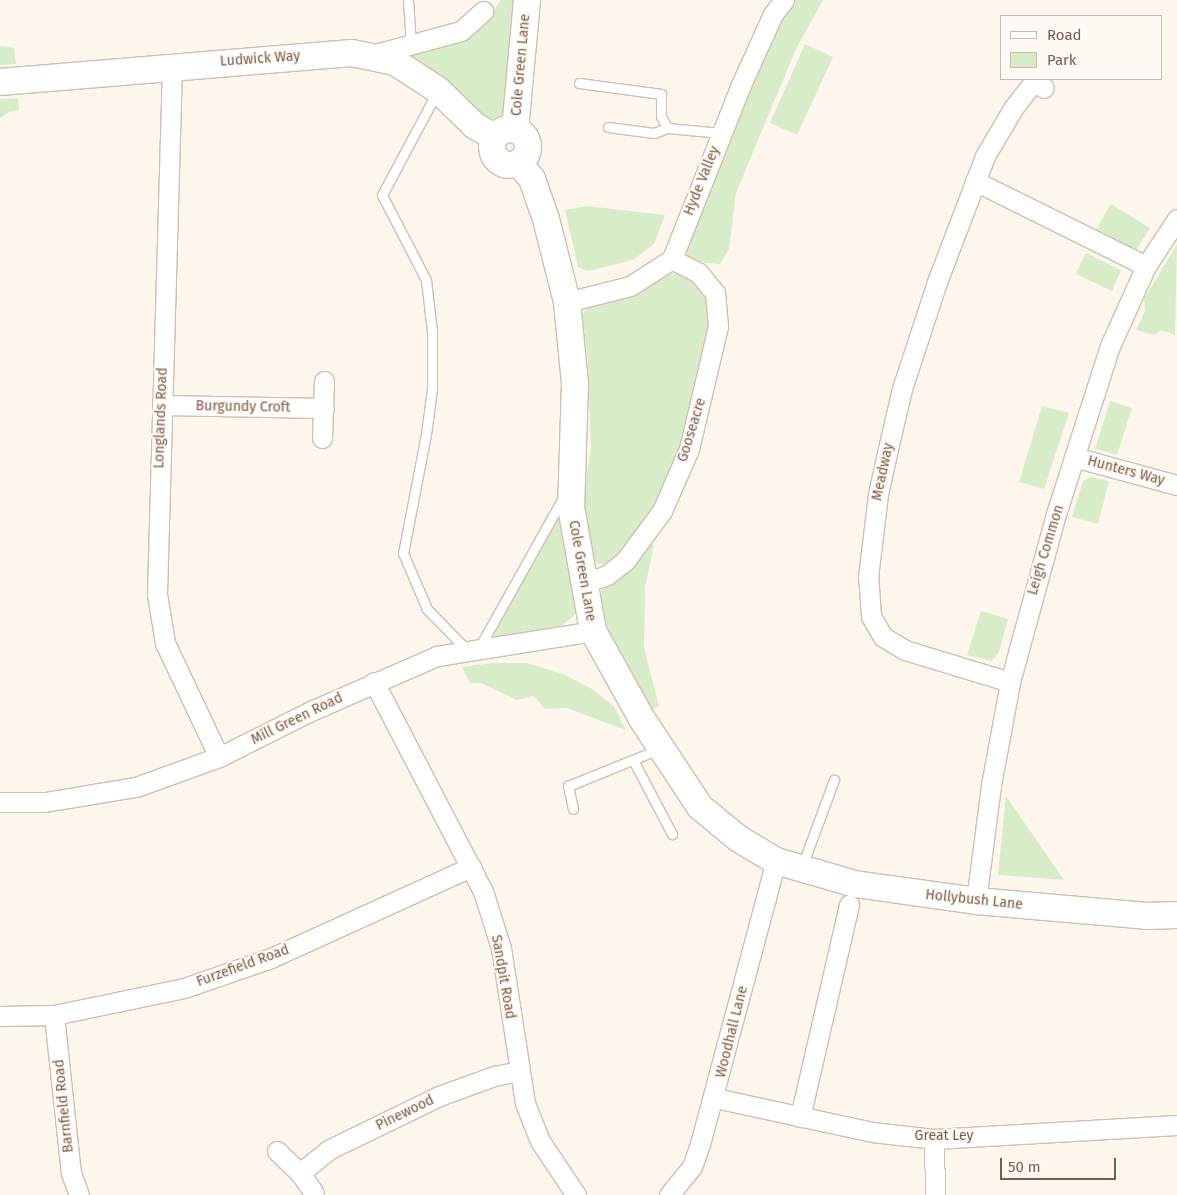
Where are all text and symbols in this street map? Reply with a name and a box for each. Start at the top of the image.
street label: Cole Green Lane [508,13,534,117]
legend [1000,15,1162,80]
text: Road [1047,26,1082,44]
street label: Ludwick Way [219,48,301,70]
text: Park [1047,51,1077,69]
street label: Hyde Valley [680,144,724,218]
street label: Longlands Road [151,367,171,469]
street label: Gooseacre [674,396,710,464]
street label: Burgundy Croft [195,398,291,416]
street label: Meadway [869,442,897,502]
street label: Hunters Way [1086,453,1166,489]
street label: Leigh Common [1024,503,1068,597]
street label: Cole Green Lane [565,519,599,623]
street label: Mill Green Road [248,690,346,748]
street label: Hollybush Lane [924,887,1024,913]
street label: Sandpit Road [487,934,519,1020]
street label: Furzefield Road [194,941,292,991]
street label: Woodhall Lane [712,984,752,1080]
street label: Barnfield Road [51,1058,77,1154]
street label: Pinewood [373,1092,437,1134]
street label: Great Ley [915,1128,973,1144]
scale bar [1002,1148,1118,1180]
text: 50 m [1008,1158,1041,1176]

